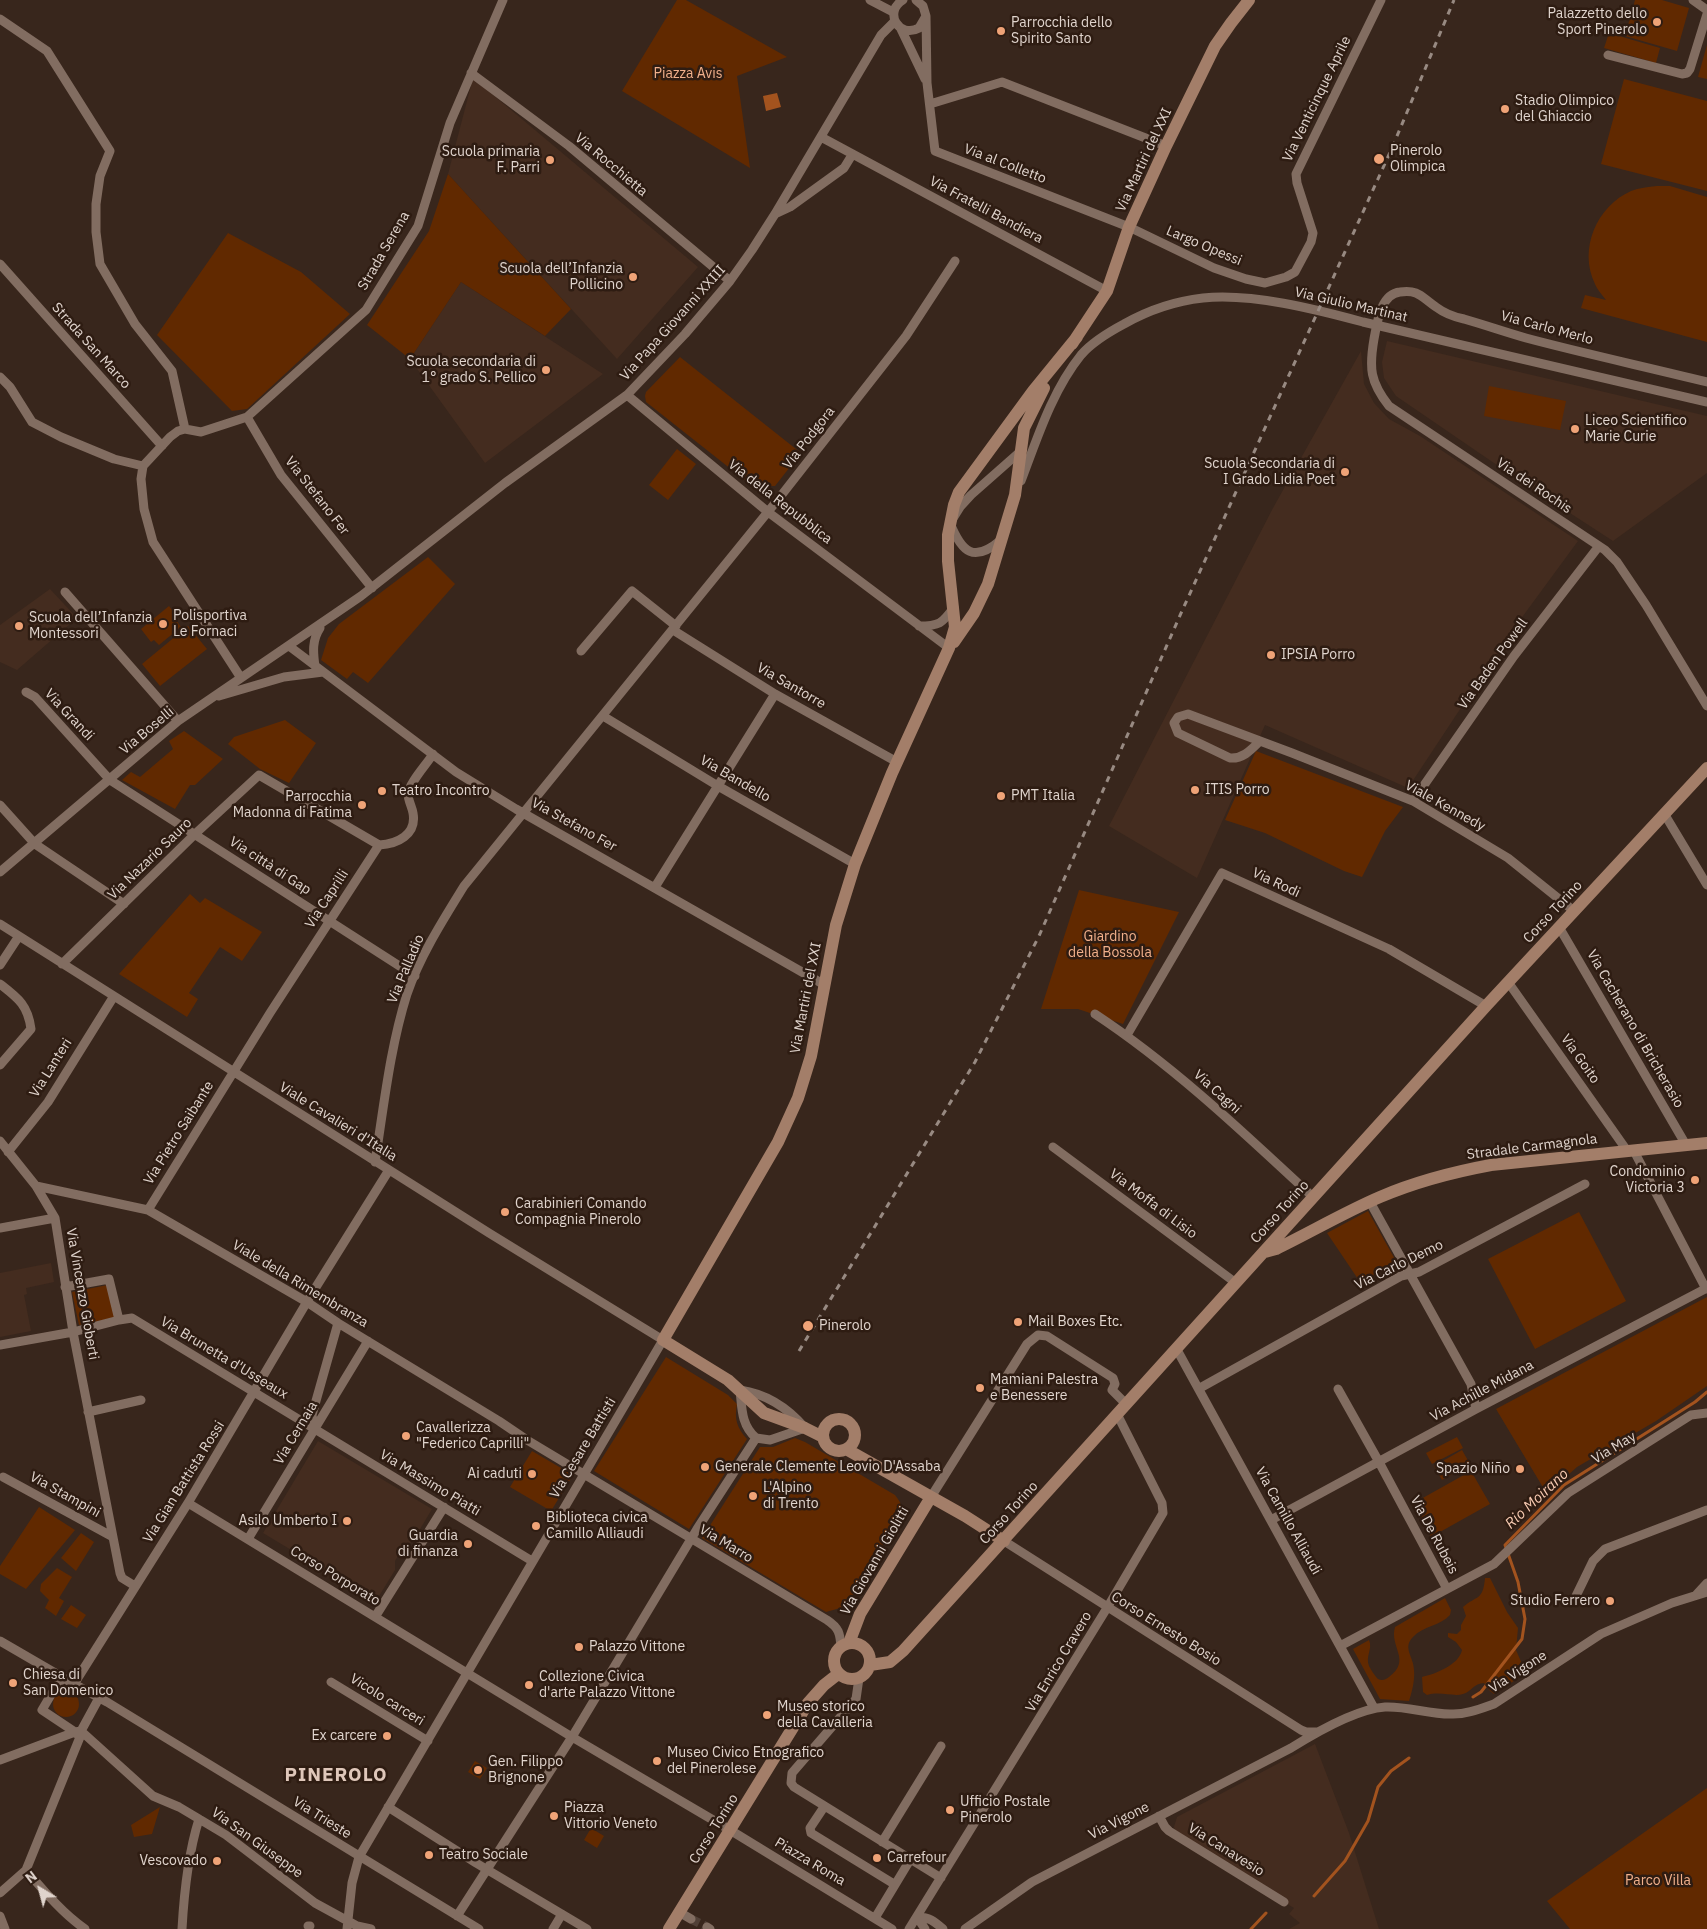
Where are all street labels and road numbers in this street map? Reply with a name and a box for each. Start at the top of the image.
street label: Via Venticinque Aprile [1279,33,1355,165]
street label: Via Martiri del XXI [1113,105,1175,215]
street label: Via Rocchietta [571,130,651,200]
street label: Via al Colletto [962,141,1048,187]
street label: Via Fratelli Bandiera [926,173,1046,247]
street label: Strada Serena [355,208,413,294]
street label: Largo Opessi [1164,223,1244,269]
street label: Via Papa Giovanni XXIII [617,262,729,384]
street label: Via Giulio Martinat [1293,284,1409,326]
street label: Strada San Marco [48,299,134,393]
street label: Via Carlo Merlo [1499,308,1595,348]
street label: Via Podgora [779,403,839,473]
street label: Via Stefano Fer [281,453,353,539]
street label: Via dei Rochis [1493,455,1575,517]
street label: Via della Repubblica [725,456,835,548]
street label: Via Baden Powell [1454,615,1532,713]
street label: Via Santorre [753,659,829,713]
street label: Via Grandi [41,686,97,744]
street label: Via Boselli [117,704,177,758]
street label: Via Bandello [697,752,773,806]
street label: Viale Kennedy [1402,777,1488,835]
street label: Via Stefano Fer [528,795,620,855]
street label: Via Nazario Sauro [104,815,196,903]
street label: Via città di Gap [226,833,314,899]
street label: Via Rodi [1249,865,1303,901]
street label: Via Caprilli [302,866,352,932]
street label: Corso Torino [1520,877,1586,947]
street label: Via Palladio [384,932,428,1006]
street label: Via Martiri del XXI [787,941,825,1055]
street label: Via Cacherano di Bricherasio [1583,947,1687,1111]
street label: Via Goito [1557,1031,1603,1087]
street label: Via Lanteri [26,1035,76,1101]
street label: Via Cagni [1190,1066,1244,1118]
street label: Via Pietro Saibante [140,1078,218,1188]
street label: Viale Cavalieri d'Italia [276,1079,400,1165]
street label: Stradale Carmagnola [1466,1131,1598,1163]
street label: Via Moffa di Lisio [1106,1166,1200,1242]
street label: Corso Torino [1247,1177,1313,1247]
street label: Via Vincenzo Gioberti [62,1227,102,1361]
street label: Via Carlo Demo [1352,1236,1446,1294]
street label: Viale della Rimembranza [229,1237,371,1331]
street label: Via Brunetta d'Usseaux [157,1313,291,1403]
street label: Via Achille Midana [1427,1357,1537,1425]
street label: Via Cesare Battisti [546,1395,620,1501]
street label: Via Cernaia [271,1398,321,1468]
street label: Via Gian Battista Rossi [140,1418,228,1546]
street label: Via May [1589,1428,1639,1468]
street label: Via Massimo Piatti [377,1446,483,1520]
street label: Via Camillo Alliaudi [1251,1464,1325,1578]
street label: Via Stampini [27,1469,103,1521]
street label: Corso Torino [976,1478,1042,1548]
street label: Via De Rubeis [1406,1493,1462,1577]
street label: Via Giovanni Giolitti [837,1504,913,1618]
street label: Via Marro [696,1521,756,1567]
street label: Corso Porporato [287,1543,383,1609]
street label: Corso Ernesto Bosio [1108,1588,1224,1670]
street label: Via Enrico Cravero [1022,1609,1096,1715]
street label: Via Vigone [1486,1647,1550,1697]
street label: Vicolo carceri [347,1670,427,1730]
street label: Corso Torino [686,1791,742,1867]
street label: Via Trieste [290,1793,354,1843]
street label: Via Vigone [1086,1799,1152,1843]
street label: Via San Giuseppe [208,1804,306,1882]
street label: Via Canavesio [1185,1820,1267,1880]
street label: Piazza Roma [772,1834,848,1890]

